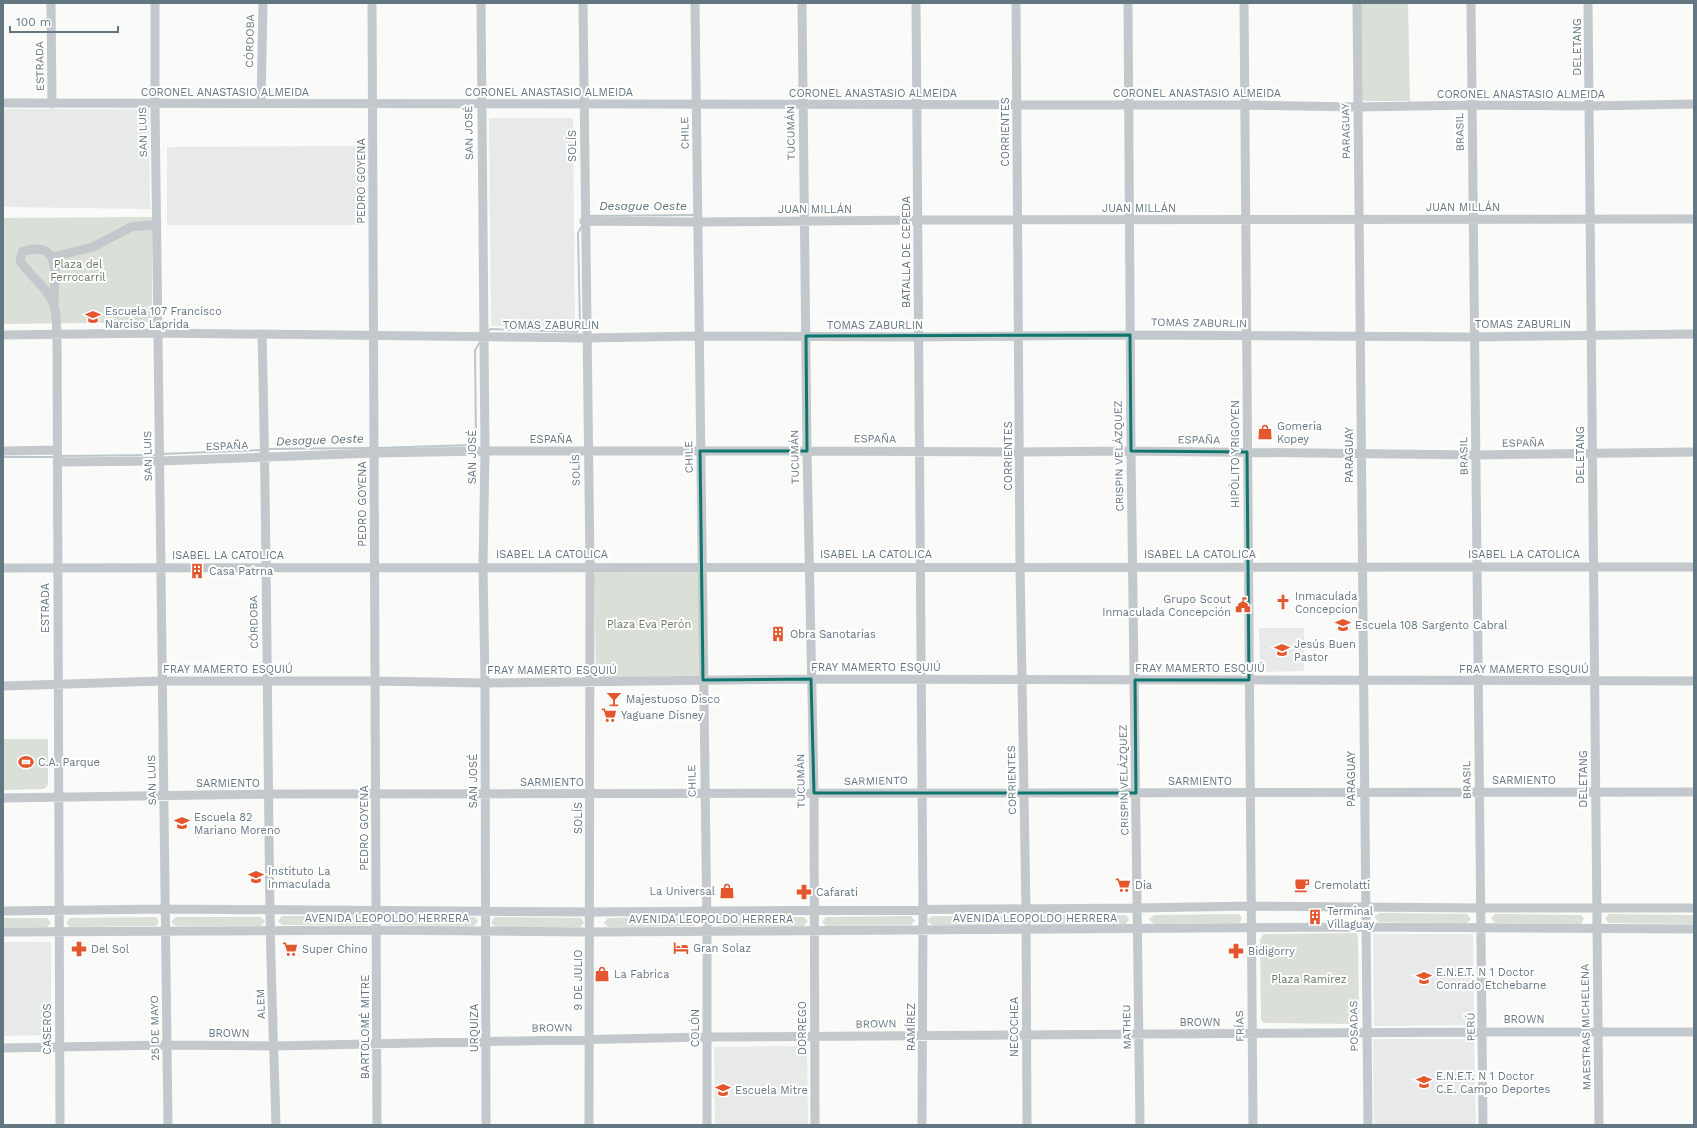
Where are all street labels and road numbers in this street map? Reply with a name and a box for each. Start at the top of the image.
street label: CÓRDOBA [242,14,257,68]
street label: DELETANG [1571,18,1584,76]
street label: ESTRADA [33,41,47,91]
street label: CORONEL ANASTASIO ALMEIDA [141,86,309,99]
street label: CORONEL ANASTASIO ALMEIDA [465,86,633,99]
street label: CORONEL ANASTASIO ALMEIDA [789,87,957,100]
street label: CORONEL ANASTASIO ALMEIDA [1113,87,1281,100]
street label: CORONEL ANASTASIO ALMEIDA [1437,88,1605,101]
street label: CORRIENTES [999,97,1012,167]
street label: PARAGUAY [1339,102,1353,159]
street label: SAN JOSÉ [461,106,476,160]
street label: TUCUMÁN [783,106,798,160]
street label: SAN LUIS [136,107,150,157]
street label: BRASIL [1453,112,1467,151]
street label: CHILE [678,117,692,149]
street label: SOLÍS [565,130,579,162]
street label: PEDRO GOYENA [355,138,368,224]
street label: BATALLA DE CEPEDA [900,196,913,308]
street label: JUAN MILLÁN [1426,200,1500,214]
street label: JUAN MILLÁN [1102,201,1176,215]
street label: JUAN MILLÁN [778,202,852,216]
street label: TOMAS ZABURLIN [1151,316,1247,330]
street label: TOMAS ZABURLIN [1475,318,1571,331]
street label: TOMAS ZABURLIN [503,319,599,332]
street label: TOMAS ZABURLIN [827,319,923,332]
street label: CRISPIN VELÁZQUEZ [1111,400,1126,512]
street label: HIPÓLITO YRIGOYEN [1228,400,1242,508]
street label: CORRIENTES [1002,421,1015,491]
street label: PARAGUAY [1343,426,1356,483]
street label: DELETANG [1574,426,1587,484]
street label: SAN JOSÉ [465,430,479,484]
street label: TUCUMÁN [787,430,802,484]
street label: SAN LUIS [141,431,155,481]
street label: ESPAÑA [853,432,897,446]
street label: ESPAÑA [530,433,572,446]
street label: ESPAÑA [1177,433,1221,447]
street label: BRASIL [1457,436,1471,475]
street label: ESPAÑA [1501,436,1545,450]
street label: ESPAÑA [205,439,249,453]
street label: CHILE [682,441,696,473]
street label: SOLÍS [568,454,583,486]
street label: PEDRO GOYENA [356,461,369,547]
street label: ISABEL LA CATOLICA [496,548,608,561]
street label: ISABEL LA CATOLICA [820,548,932,561]
street label: ISABEL LA CATOLICA [1144,548,1256,561]
street label: ISABEL LA CATOLICA [1468,548,1580,561]
street label: ISABEL LA CATOLICA [172,549,284,562]
street label: ESTRADA [39,583,52,633]
street label: CÓRDOBA [246,595,261,649]
street label: FRAY MAMERTO ESQUIÚ [811,660,941,674]
street label: FRAY MAMERTO ESQUIÚ [1135,661,1265,675]
street label: FRAY MAMERTO ESQUIÚ [163,662,293,676]
street label: FRAY MAMERTO ESQUIÚ [1459,662,1589,676]
street label: FRAY MAMERTO ESQUIÚ [487,663,617,677]
street label: CRISPIN VELÁZQUEZ [1116,724,1131,836]
street label: CORRIENTES [1005,745,1019,815]
street label: PARAGUAY [1345,750,1358,807]
street label: DELETANG [1577,750,1590,808]
street label: SAN JOSÉ [466,754,480,808]
street label: TUCUMÁN [793,754,808,808]
street label: SAN LUIS [145,755,159,805]
street label: BRASIL [1460,760,1474,799]
street label: CHILE [685,765,699,797]
street label: SARMIENTO [844,774,908,788]
street label: SARMIENTO [1492,774,1556,787]
street label: SARMIENTO [1168,775,1232,788]
street label: SARMIENTO [520,776,584,789]
street label: SARMIENTO [196,777,260,790]
street label: PEDRO GOYENA [358,785,371,871]
street label: SOLÍS [571,802,585,834]
street label: AVENIDA LEOPOLDO HERRERA [305,912,469,925]
street label: AVENIDA LEOPOLDO HERRERA [953,912,1117,925]
street label: AVENIDA LEOPOLDO HERRERA [629,913,793,926]
street label: 9 DE JULIO [572,949,585,1011]
street label: MAESTRAS MICHELENA [1578,964,1594,1090]
street label: BARTOLOMÉ MITRE [358,975,372,1079]
street label: ALEM [254,989,268,1019]
street label: 25 DE MAYO [148,995,162,1061]
street label: NECOCHEA [1008,997,1021,1057]
street label: POSADAS [1347,1000,1361,1052]
street label: DORREGO [796,1001,809,1055]
street label: CASEROS [41,1003,54,1055]
street label: RAMÍREZ [904,1003,918,1051]
street label: URQUIZA [468,1004,481,1052]
street label: MATHEU [1120,1004,1134,1050]
street label: COLÓN [688,1009,702,1047]
street label: FRÍAS [1232,1010,1247,1042]
street label: PERÚ [1463,1012,1478,1042]
street label: BROWN [1503,1013,1545,1026]
street label: BROWN [1179,1016,1221,1029]
street label: BROWN [855,1017,897,1031]
street label: BROWN [531,1021,573,1035]
street label: BROWN [208,1027,250,1040]

